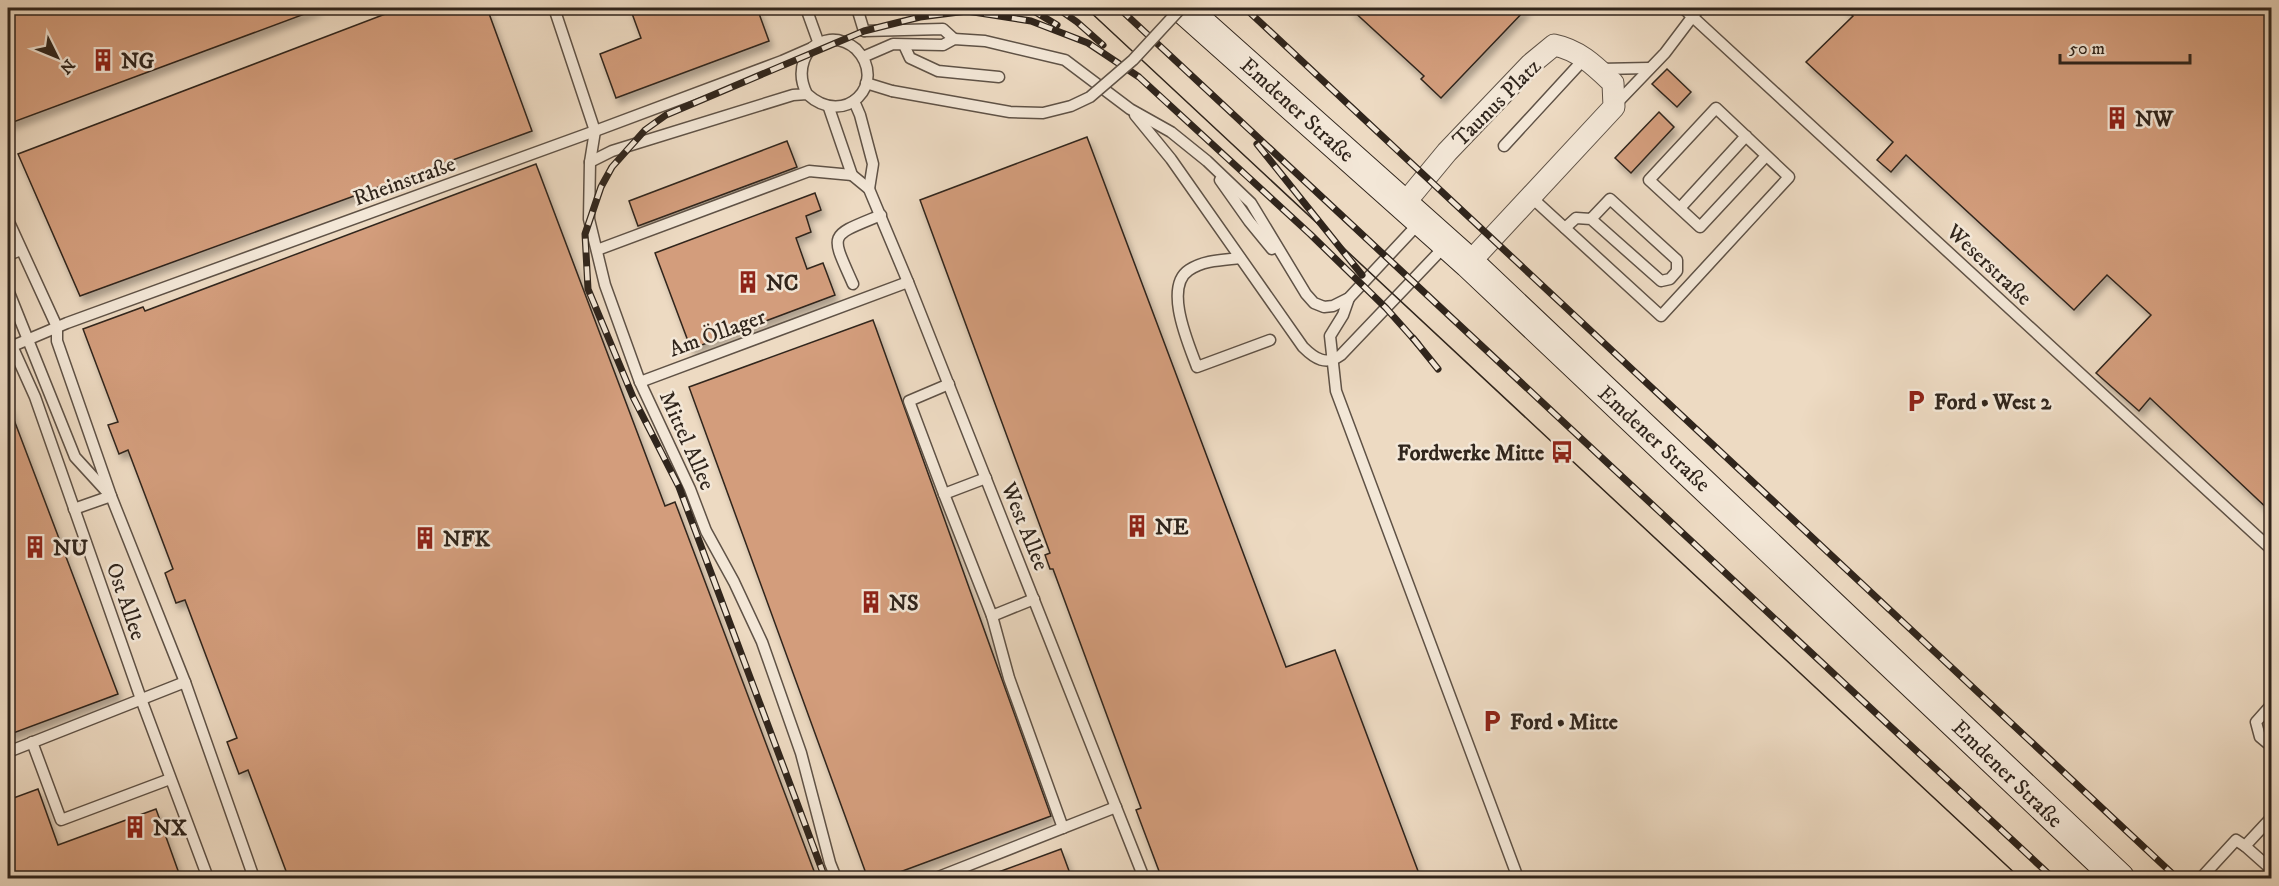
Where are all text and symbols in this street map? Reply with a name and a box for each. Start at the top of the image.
north arrow [27,27,87,87]
scale bar [2060,27,2190,65]
text: 50 m [2069,38,2105,60]
building icon: NG [90,47,116,73]
place label: NG [121,48,155,75]
street label: Emdener Straße [1234,52,1360,168]
street label: Taunus Platz [1447,53,1547,153]
text: N [55,55,79,78]
building icon: NW [2104,105,2130,131]
place label: NW [2135,106,2174,133]
street label: Rheinstraße [350,150,459,212]
street label: Weserstraße [1940,218,2037,312]
building icon: NC [735,269,761,295]
place label: NC [766,270,798,297]
street label: Am Öllager [665,303,770,363]
street label: Emdener Straße [1592,380,1716,498]
street label: Mittel Allee [653,387,720,494]
parking icon: Ford • West 2 [1903,388,1929,414]
place label: Ford • West 2 [1934,389,2052,416]
bus stop icon: Fordwerke Mitte [1549,439,1575,465]
place label: Fordwerke Mitte [1397,440,1544,467]
street label: West Allee [994,478,1054,575]
building icon: NE [1124,513,1150,539]
place label: NE [1155,514,1189,541]
building icon: NFK [412,525,438,551]
place label: NFK [443,526,491,553]
building icon: NU [22,534,48,560]
place label: NU [53,535,88,562]
street label: Ost Allee [100,559,151,644]
building icon: NS [858,589,884,615]
place label: NS [889,590,918,617]
parking icon: Ford • Mitte [1479,708,1505,734]
place label: Ford • Mitte [1510,709,1618,736]
street label: Emdener Straße [1946,714,2068,834]
building icon: NX [122,814,148,840]
place label: NX [153,815,187,842]

